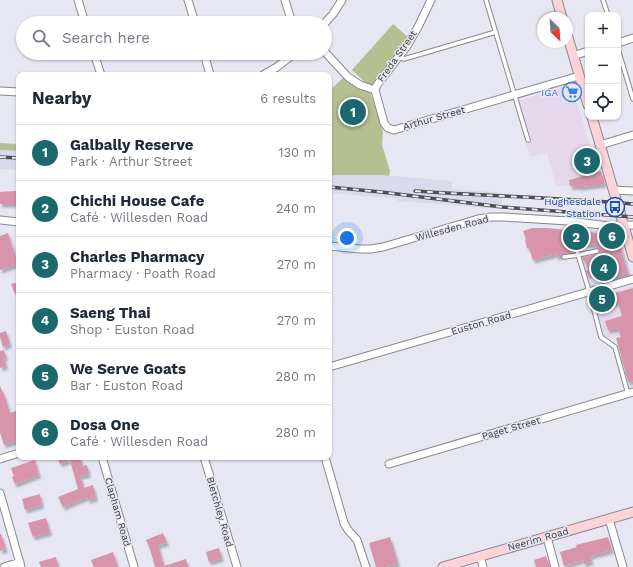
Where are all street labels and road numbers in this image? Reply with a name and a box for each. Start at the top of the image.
street label: Freda Street [375,27,419,84]
street label: Arthur Street [402,104,467,132]
street label: Willesden Road [414,213,490,243]
street label: Euston Road [450,309,512,337]
street label: Paget Street [480,414,542,442]
street label: Clapham Road [103,476,133,548]
street label: Bletchley Road [205,476,235,548]
street label: Neerim Road [506,525,570,553]

